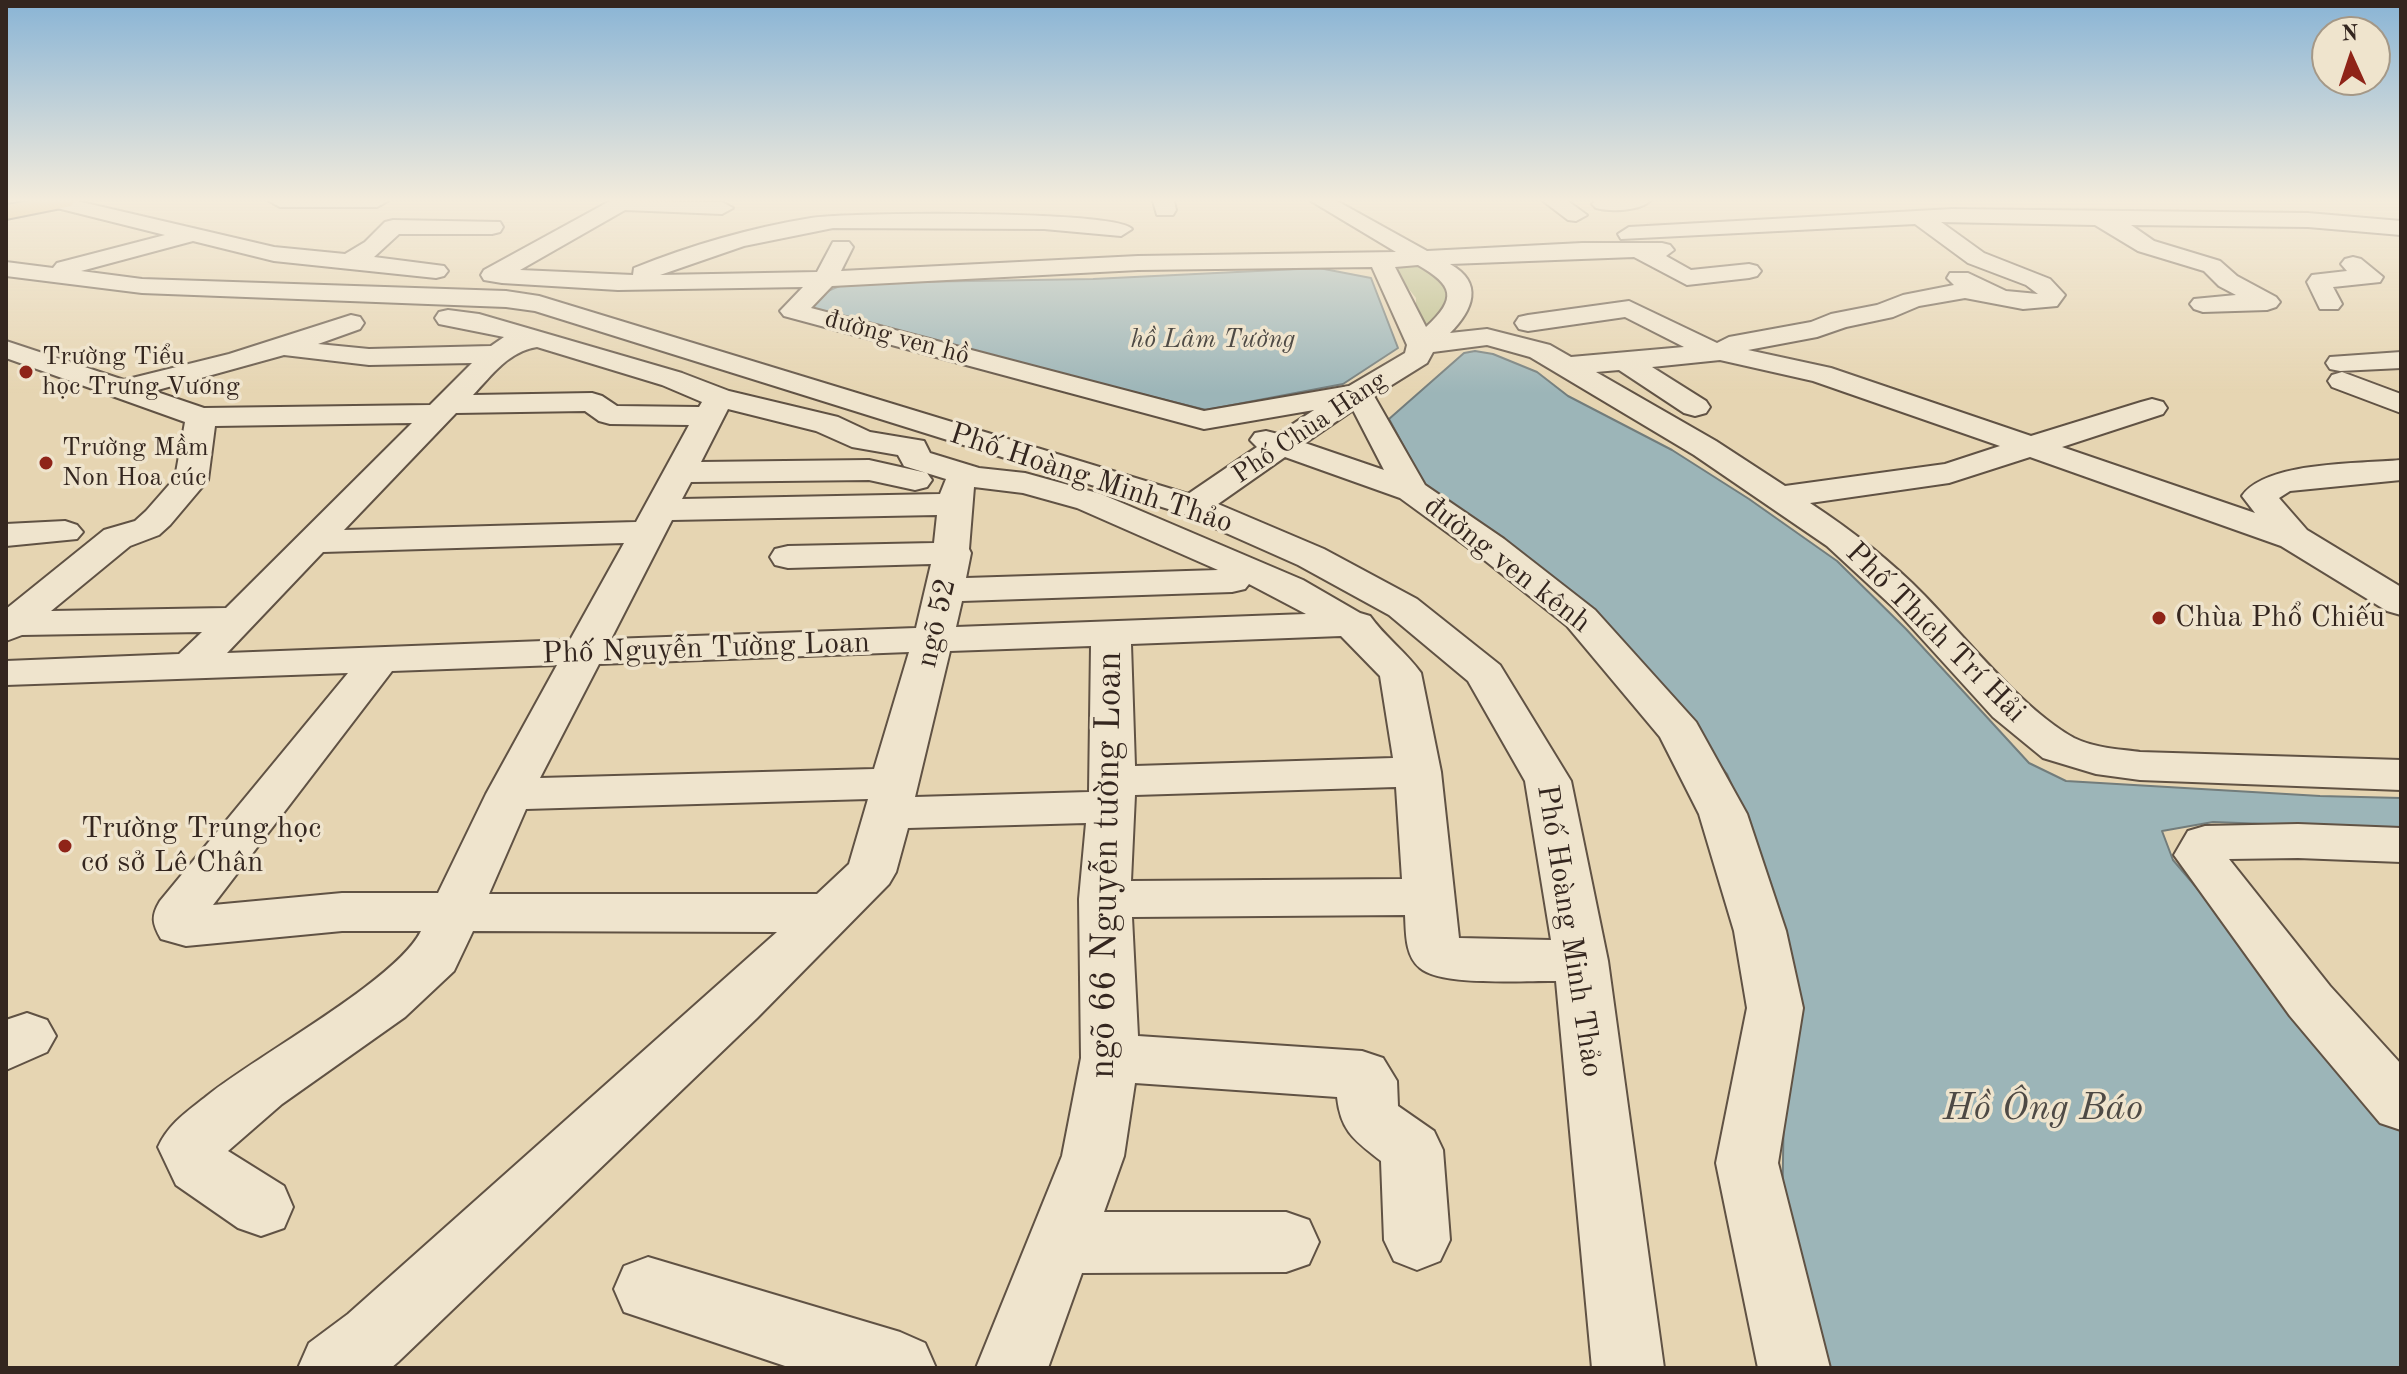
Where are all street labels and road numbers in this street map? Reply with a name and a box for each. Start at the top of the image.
street label: đường ven hồ [821,304,973,372]
street label: Phố Chùa Hàng [1227,365,1393,491]
street label: Phố Hoàng Minh Thảo [945,416,1237,542]
street label: đường ven kênh [1416,489,1598,641]
street label: Phố Thích Trí Hải [1837,535,2033,731]
street label: ngõ 52 [909,575,965,671]
street label: Phố Nguyễn Tường Loan [541,625,871,673]
street label: ngõ 66 Nguyễn tường Loan [1082,651,1132,1079]
street label: Phố Hoàng Minh Thảo [1528,782,1610,1080]

